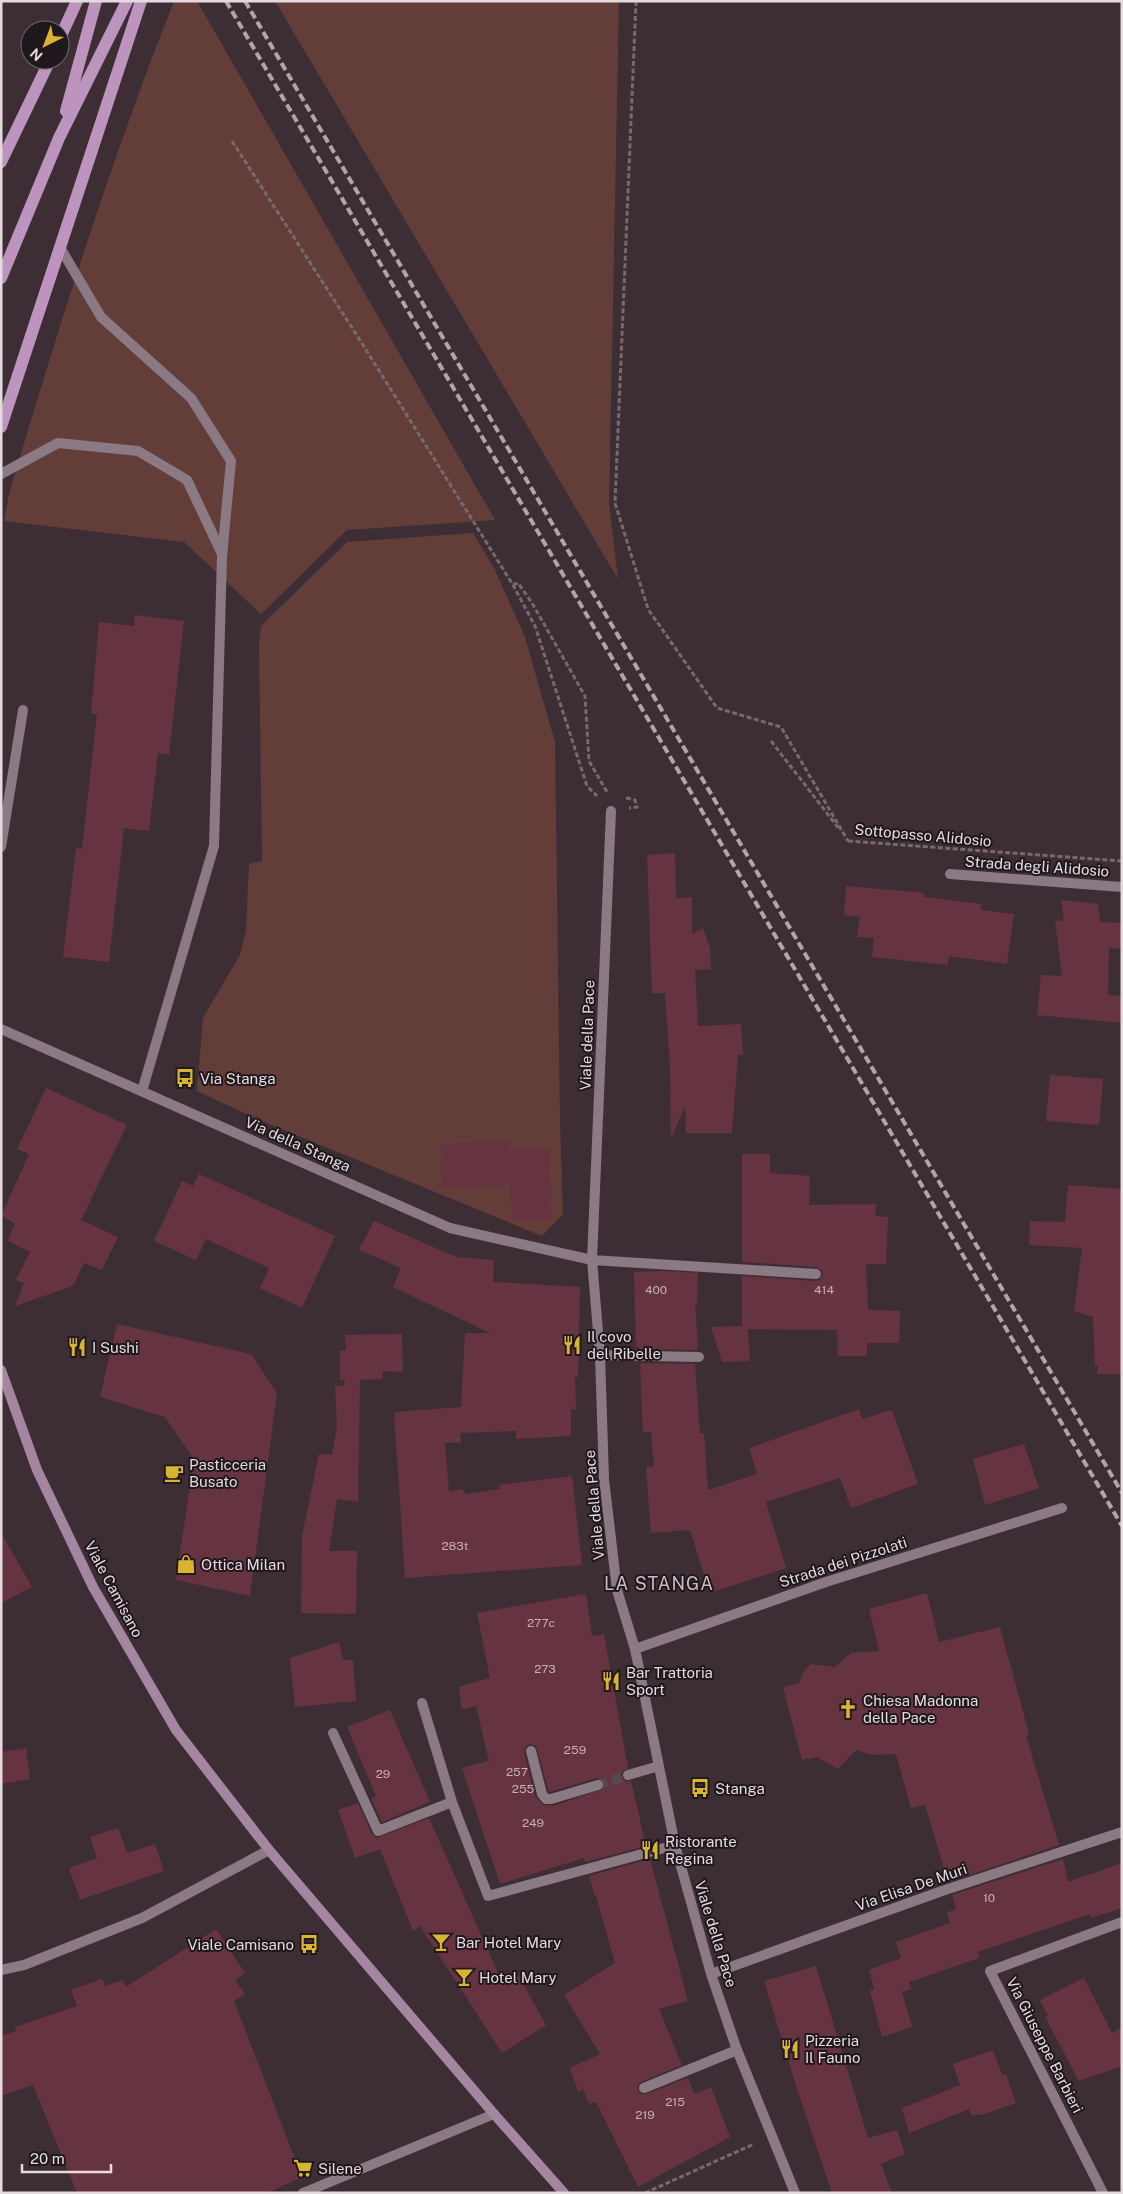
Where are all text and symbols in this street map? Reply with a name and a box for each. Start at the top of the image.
north arrow [20,20,70,70]
text: N [27,45,46,64]
street label: Sottopasso Alidosio [854,821,992,849]
street label: Strada degli Alidosio [964,852,1110,880]
street label: Viale della Pace [577,979,597,1091]
bus stop icon: Via Stanga [174,1067,196,1089]
place label: Via Stanga [200,1070,276,1087]
street label: Via della Stanga [243,1113,353,1175]
house number: 400 [645,1283,667,1297]
house number: 414 [814,1283,834,1297]
place label: Il covo del Ribelle [587,1328,661,1362]
restaurant icon: Il covo del Ribelle [561,1334,583,1356]
restaurant icon: I Sushi [66,1336,88,1358]
place label: I Sushi [92,1339,139,1356]
street label: Viale della Pace [581,1449,607,1561]
place label: Pasticceria Busato [189,1456,266,1490]
cafe icon: Pasticceria Busato [163,1462,185,1484]
street label: Strada dei Pizzolati [777,1533,909,1591]
street label: Viale Camisano [81,1538,147,1640]
house number: 283t [441,1539,469,1553]
shop icon: Ottica Milan [175,1553,197,1575]
place label: Ottica Milan [201,1556,285,1573]
district label: LA STANGA [604,1573,714,1594]
house number: 277c [527,1616,555,1630]
house number: 273 [534,1662,556,1676]
place label: Bar Trattoria Sport [626,1664,713,1698]
restaurant icon: Bar Trattoria Sport [600,1670,622,1692]
place label: Chiesa Madonna della Pace [863,1692,978,1726]
church icon: Chiesa Madonna della Pace [837,1698,859,1720]
house number: 259 [564,1743,586,1757]
house number: 257 [506,1765,528,1779]
house number: 29 [376,1767,390,1781]
bus stop icon: Stanga [689,1777,711,1799]
place label: Stanga [715,1780,765,1797]
house number: 255 [512,1782,535,1796]
house number: 249 [522,1816,544,1830]
place label: Ristorante Regina [665,1833,737,1867]
restaurant icon: Ristorante Regina [639,1839,661,1861]
street label: Via Elisa De Muri [853,1860,969,1914]
street label: Viale della Pace [692,1879,740,1989]
house number: 10 [983,1891,995,1905]
bar icon: Bar Hotel Mary [430,1931,452,1953]
bus stop icon: Viale Camisano [298,1933,320,1955]
place label: Bar Hotel Mary [456,1934,561,1951]
place label: Viale Camisano [187,1936,294,1953]
bar icon: Hotel Mary [453,1966,475,1988]
place label: Hotel Mary [479,1969,556,1986]
street label: Via Giuseppe Barbieri [1003,1974,1087,2116]
place label: Pizzeria Il Fauno [805,2032,860,2066]
restaurant icon: Pizzeria Il Fauno [779,2038,801,2060]
house number: 215 [665,2095,685,2109]
house number: 219 [635,2108,655,2122]
scale bar [22,2142,111,2174]
text: 20 m [30,2150,65,2167]
supermarket icon: Silene [292,2157,314,2179]
place label: Silene [318,2160,362,2177]

